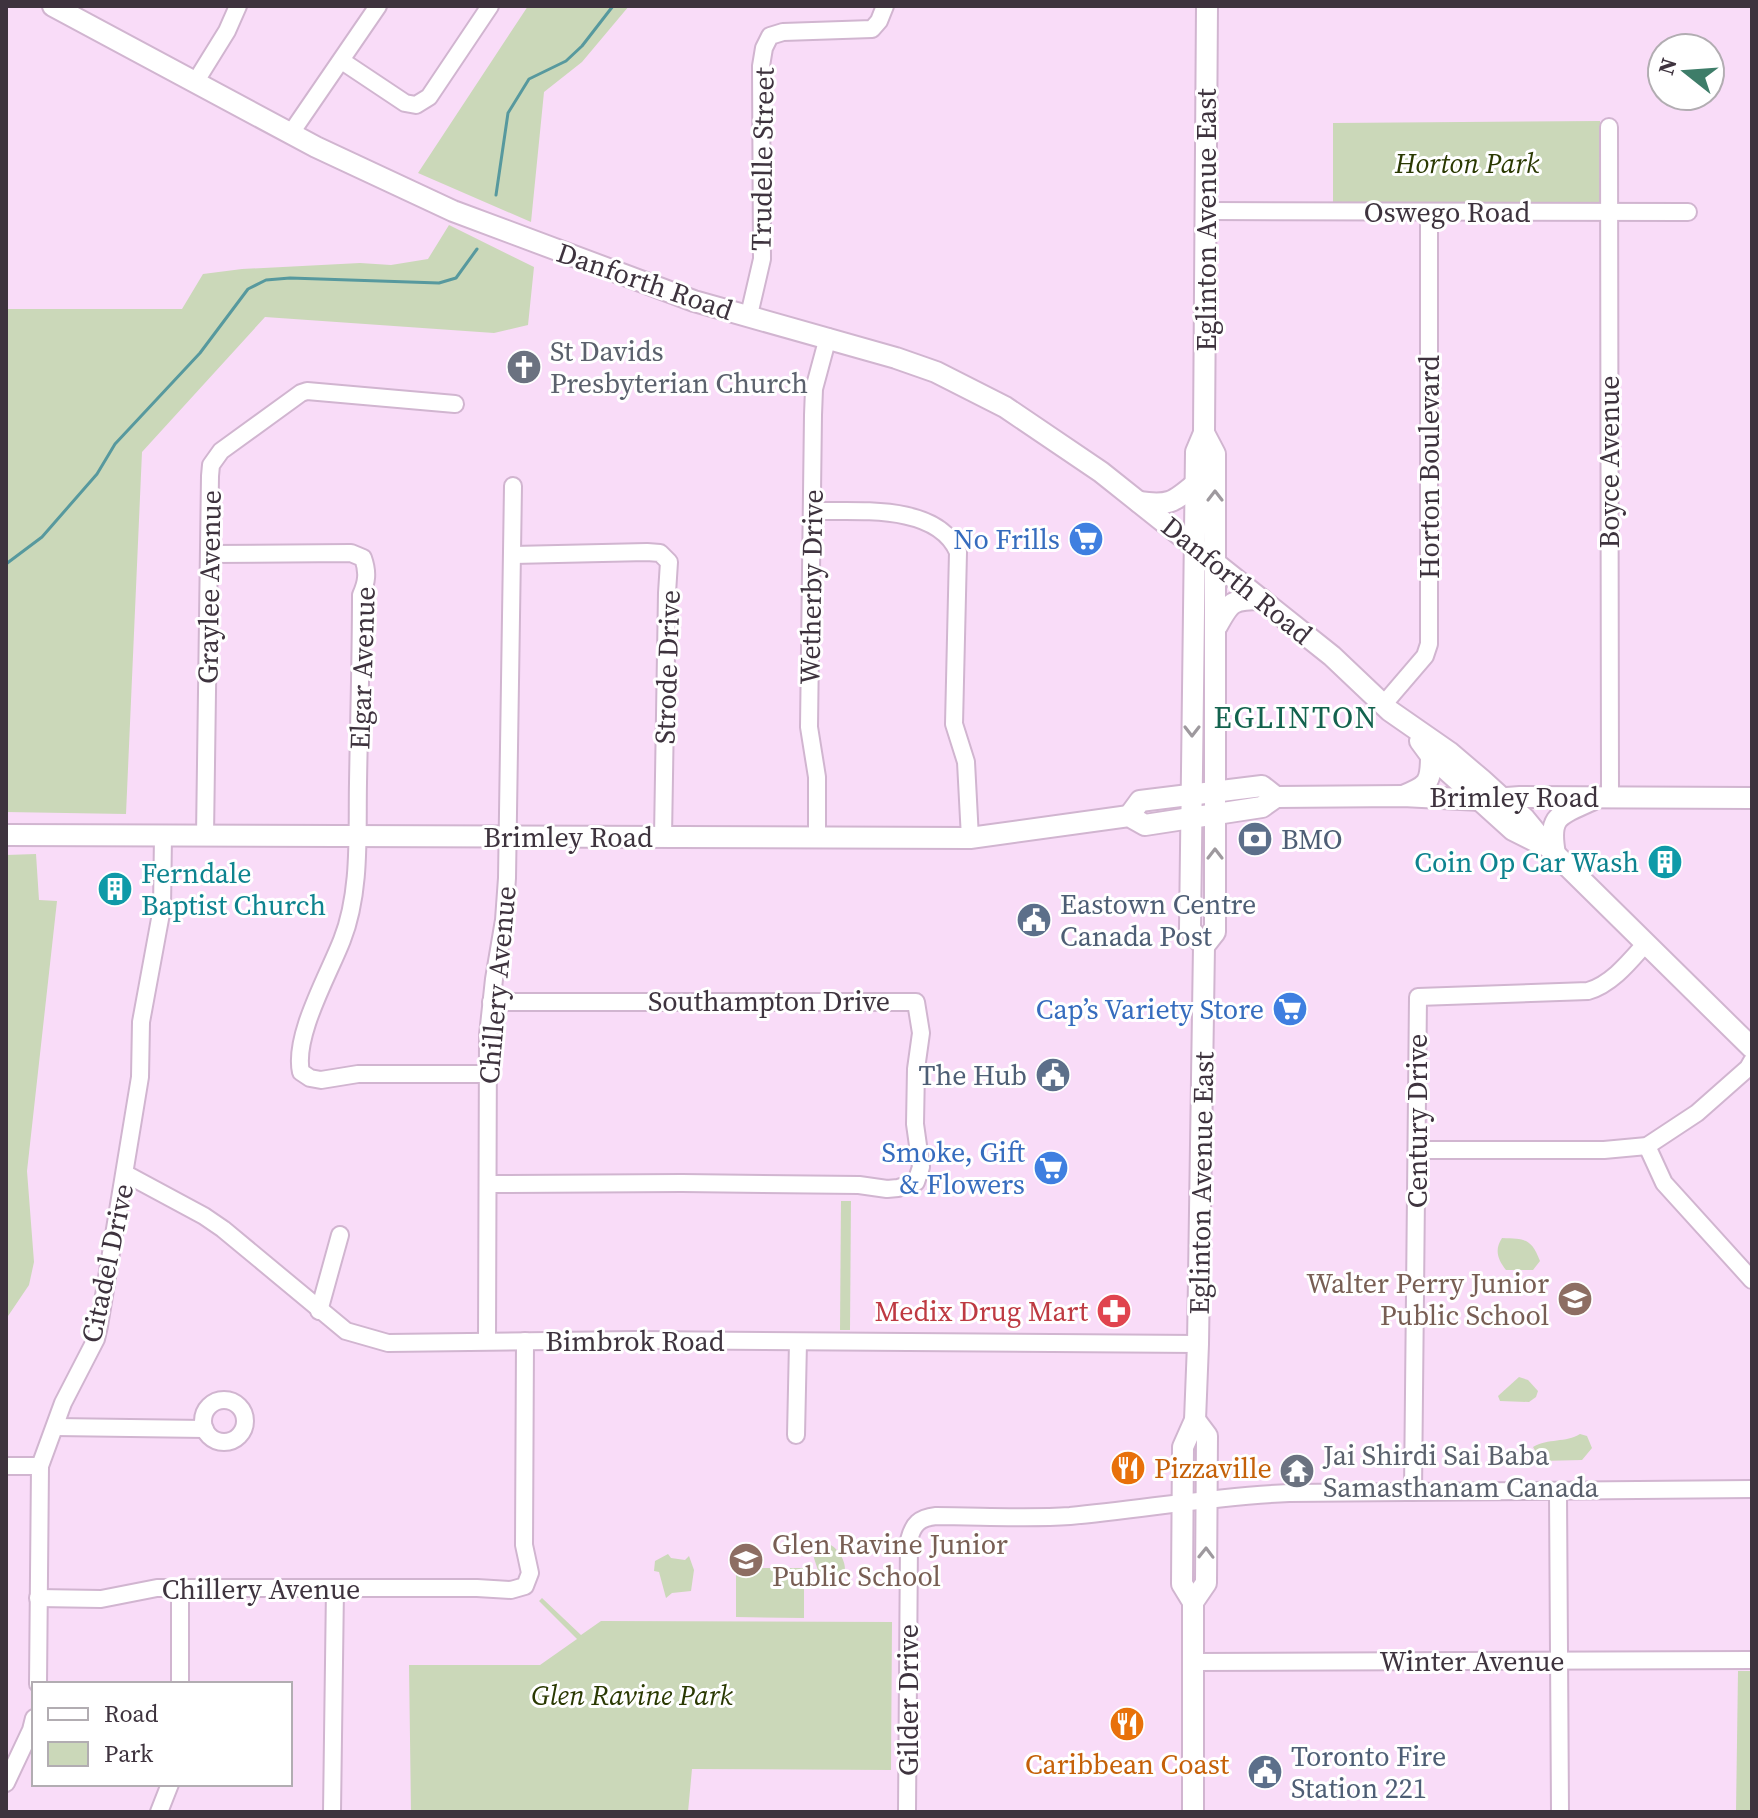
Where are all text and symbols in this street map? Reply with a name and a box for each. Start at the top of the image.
north arrow [1646,32,1726,112]
text: N [1650,54,1684,78]
street label: Trudelle Street [741,66,783,251]
street label: Eglinton Avenue East [1187,88,1225,352]
park label: Horton Park [1394,144,1540,182]
street label: Oswego Road [1364,193,1530,231]
street label: Danforth Road [552,233,738,329]
place label: St Davids Presbyterian Church [550,332,808,402]
church icon: St Davids Presbyterian Church [505,348,543,386]
street label: Horton Boulevard [1410,355,1448,579]
street label: Boyce Avenue [1590,376,1628,548]
street label: Wetherby Drive [790,489,832,685]
one-way arrow [1206,489,1224,502]
street label: Graylee Avenue [188,490,230,684]
street label: Danforth Road [1154,507,1321,653]
place label: No Frills [953,520,1060,558]
supermarket icon: No Frills [1067,520,1105,558]
street label: Elgar Avenue [340,586,384,750]
street label: Strode Drive [645,589,689,745]
district label: EGLINTON [1213,697,1379,738]
one-way arrow [1183,725,1201,738]
street label: Brimley Road [1429,778,1599,816]
street label: Brimley Road [483,818,653,856]
bank icon: BMO [1236,820,1274,858]
place label: BMO [1281,820,1342,858]
place label: Coin Op Car Wash [1414,843,1639,881]
building icon: Coin Op Car Wash [1646,843,1684,881]
one-way arrow [1206,847,1224,860]
place label: Ferndale Baptist Church [141,854,326,924]
building icon: Ferndale Baptist Church [96,870,134,908]
street label: Chillery Avenue [469,884,525,1086]
place label: Eastown Centre Canada Post [1060,885,1256,955]
public building icon: Eastown Centre Canada Post [1015,901,1053,939]
street label: Southampton Drive [648,982,890,1020]
place label: Cap’s Variety Store [1036,990,1264,1028]
supermarket icon: Cap’s Variety Store [1271,990,1309,1028]
street label: Century Drive [1398,1034,1436,1208]
street label: Eglinton Avenue East [1180,1050,1222,1315]
place label: The Hub [918,1056,1027,1094]
public building icon: The Hub [1034,1056,1072,1094]
place label: Smoke, Gift & Flowers [881,1133,1025,1203]
supermarket icon: Smoke, Gift & Flowers [1032,1149,1070,1187]
street label: Citadel Drive [72,1180,142,1346]
place label: Walter Perry Junior Public School [1306,1264,1549,1334]
school or university icon: Walter Perry Junior Public School [1556,1280,1594,1318]
place label: Medix Drug Mart [874,1292,1089,1330]
pharmacy icon: Medix Drug Mart [1095,1292,1133,1330]
street label: Bimbrok Road [545,1322,725,1360]
place label: Jai Shirdi Sai Baba Samasthanam Canada [1322,1436,1600,1506]
restaurant icon: Pizzaville [1109,1449,1147,1487]
place label: Pizzaville [1154,1449,1272,1487]
temple icon: Jai Shirdi Sai Baba Samasthanam Canada [1278,1452,1316,1490]
place label: Glen Ravine Junior Public School [772,1525,1008,1595]
school or university icon: Glen Ravine Junior Public School [727,1541,765,1579]
one-way arrow [1197,1546,1215,1559]
street label: Chillery Avenue [162,1570,360,1608]
street label: Gilder Drive [889,1624,927,1776]
street label: Winter Avenue [1379,1642,1565,1680]
park label: Glen Ravine Park [531,1676,733,1714]
legend [32,1682,292,1786]
text: Road [104,1697,159,1730]
restaurant icon: Caribbean Coast [1108,1705,1146,1743]
text: Park [104,1737,154,1770]
place label: Toronto Fire Station 221 [1291,1737,1446,1807]
place label: Caribbean Coast [1025,1745,1230,1783]
public building icon: Toronto Fire Station 221 [1246,1753,1284,1791]

